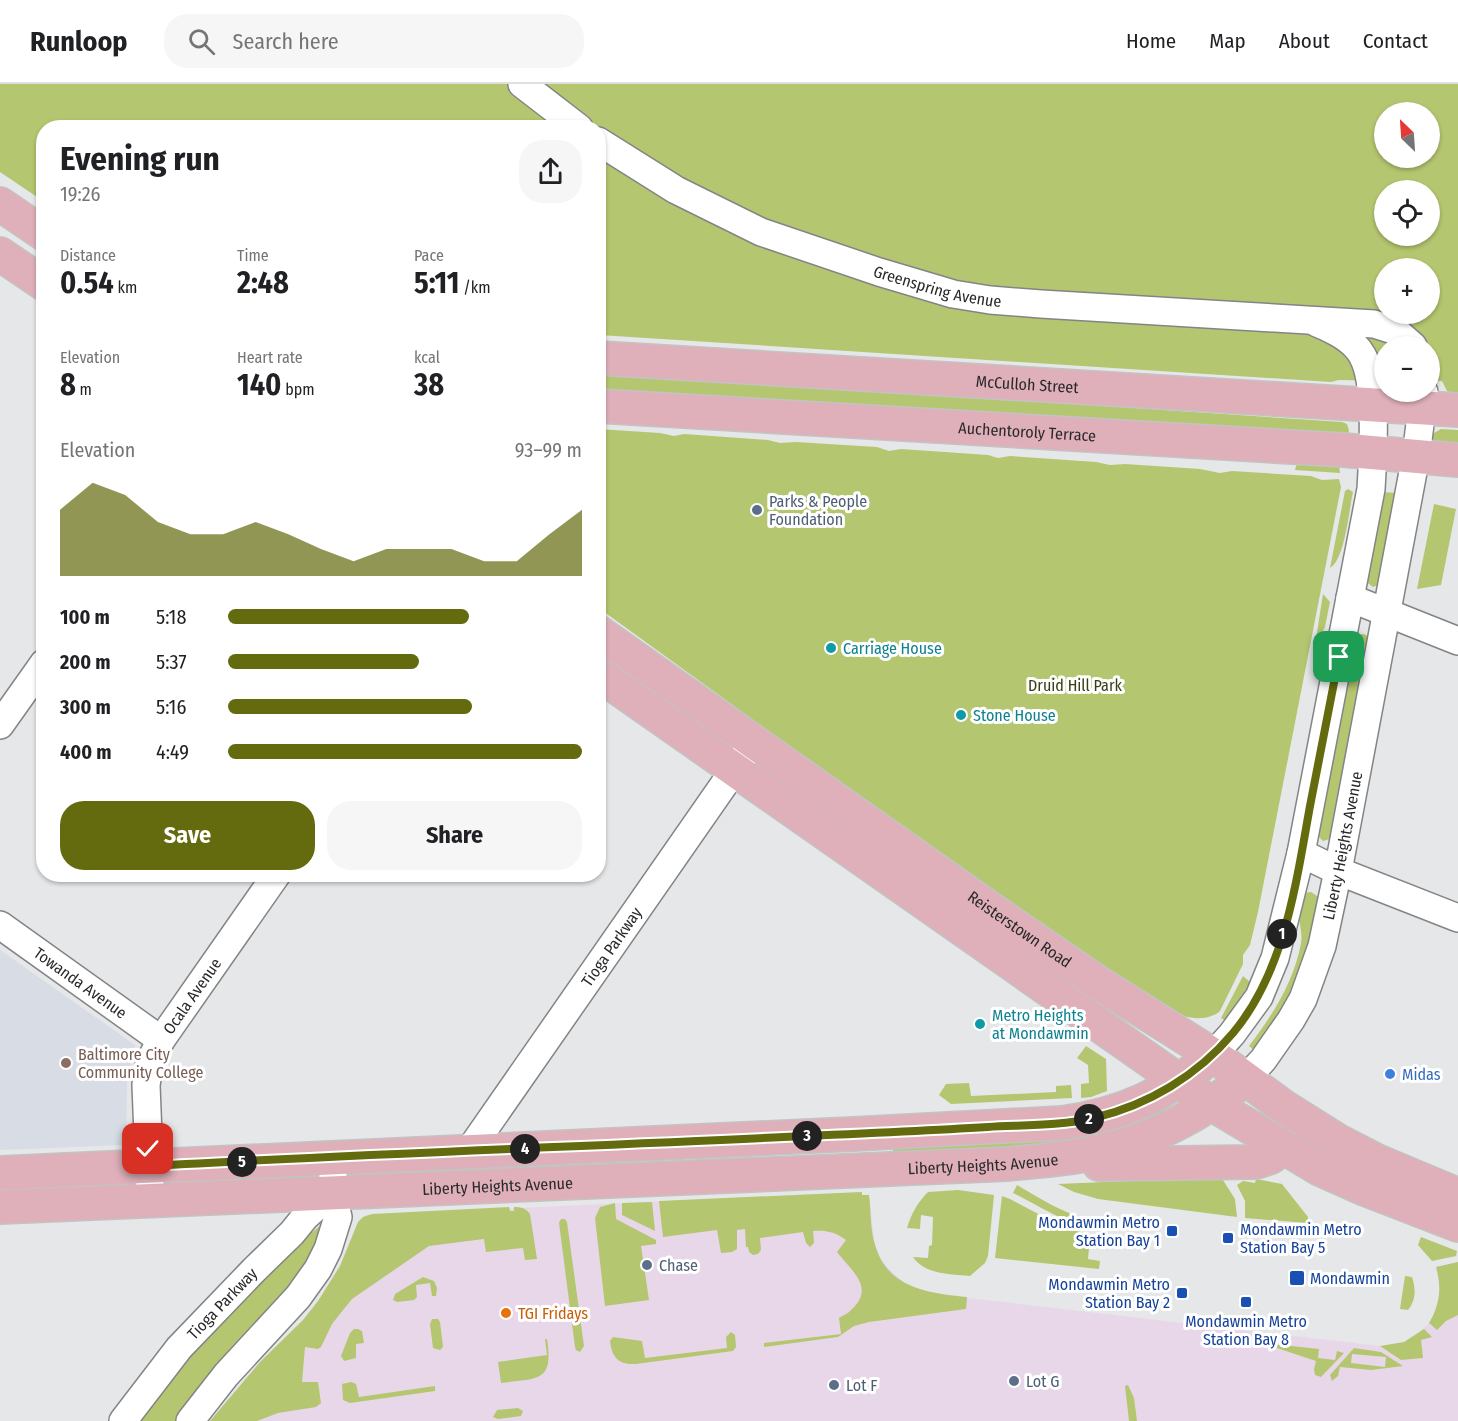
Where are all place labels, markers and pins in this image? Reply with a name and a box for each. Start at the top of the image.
place label: Parks & People Foundation [769,492,867,529]
marker: Parks & People Foundation [750,503,764,517]
pin [1313,631,1364,682]
place label: Carriage House [843,639,942,658]
marker: Carriage House [824,641,838,655]
place label: Stone House [973,706,1056,725]
marker: Stone House [954,708,968,722]
pin: 1 [1267,919,1297,949]
place label: Metro Heights at Mondawmin [992,1006,1089,1043]
marker: Metro Heights at Mondawmin [973,1017,987,1031]
place label: Baltimore City Community College [78,1045,204,1082]
marker: Baltimore City Community College [59,1056,73,1070]
place label: Midas [1402,1065,1441,1084]
marker: Midas [1383,1067,1397,1081]
pin: 2 [1074,1104,1104,1134]
pin: 3 [792,1121,822,1151]
pin [122,1123,173,1174]
pin: 4 [510,1134,540,1164]
pin: 5 [227,1147,257,1177]
place label: Mondawmin Metro Station Bay 1 [1038,1213,1160,1250]
place label: Mondawmin Metro Station Bay 5 [1240,1220,1362,1257]
marker: Mondawmin Metro Station Bay 1 [1165,1224,1179,1238]
marker: Mondawmin Metro Station Bay 5 [1221,1231,1235,1245]
place label: Chase [659,1256,698,1275]
marker: Chase [640,1258,654,1272]
marker: Mondawmin [1288,1269,1306,1287]
place label: Mondawmin [1310,1269,1390,1288]
place label: Mondawmin Metro Station Bay 2 [1048,1275,1170,1312]
marker: Mondawmin Metro Station Bay 2 [1175,1286,1189,1300]
marker: Mondawmin Metro Station Bay 8 [1239,1295,1253,1309]
place label: TGI Fridays [518,1304,588,1323]
marker: TGI Fridays [499,1306,513,1320]
place label: Mondawmin Metro Station Bay 8 [1185,1312,1307,1349]
place label: Lot G [1026,1372,1059,1391]
marker: Lot G [1007,1374,1021,1388]
place label: Lot F [846,1376,877,1395]
marker: Lot F [827,1378,841,1392]

